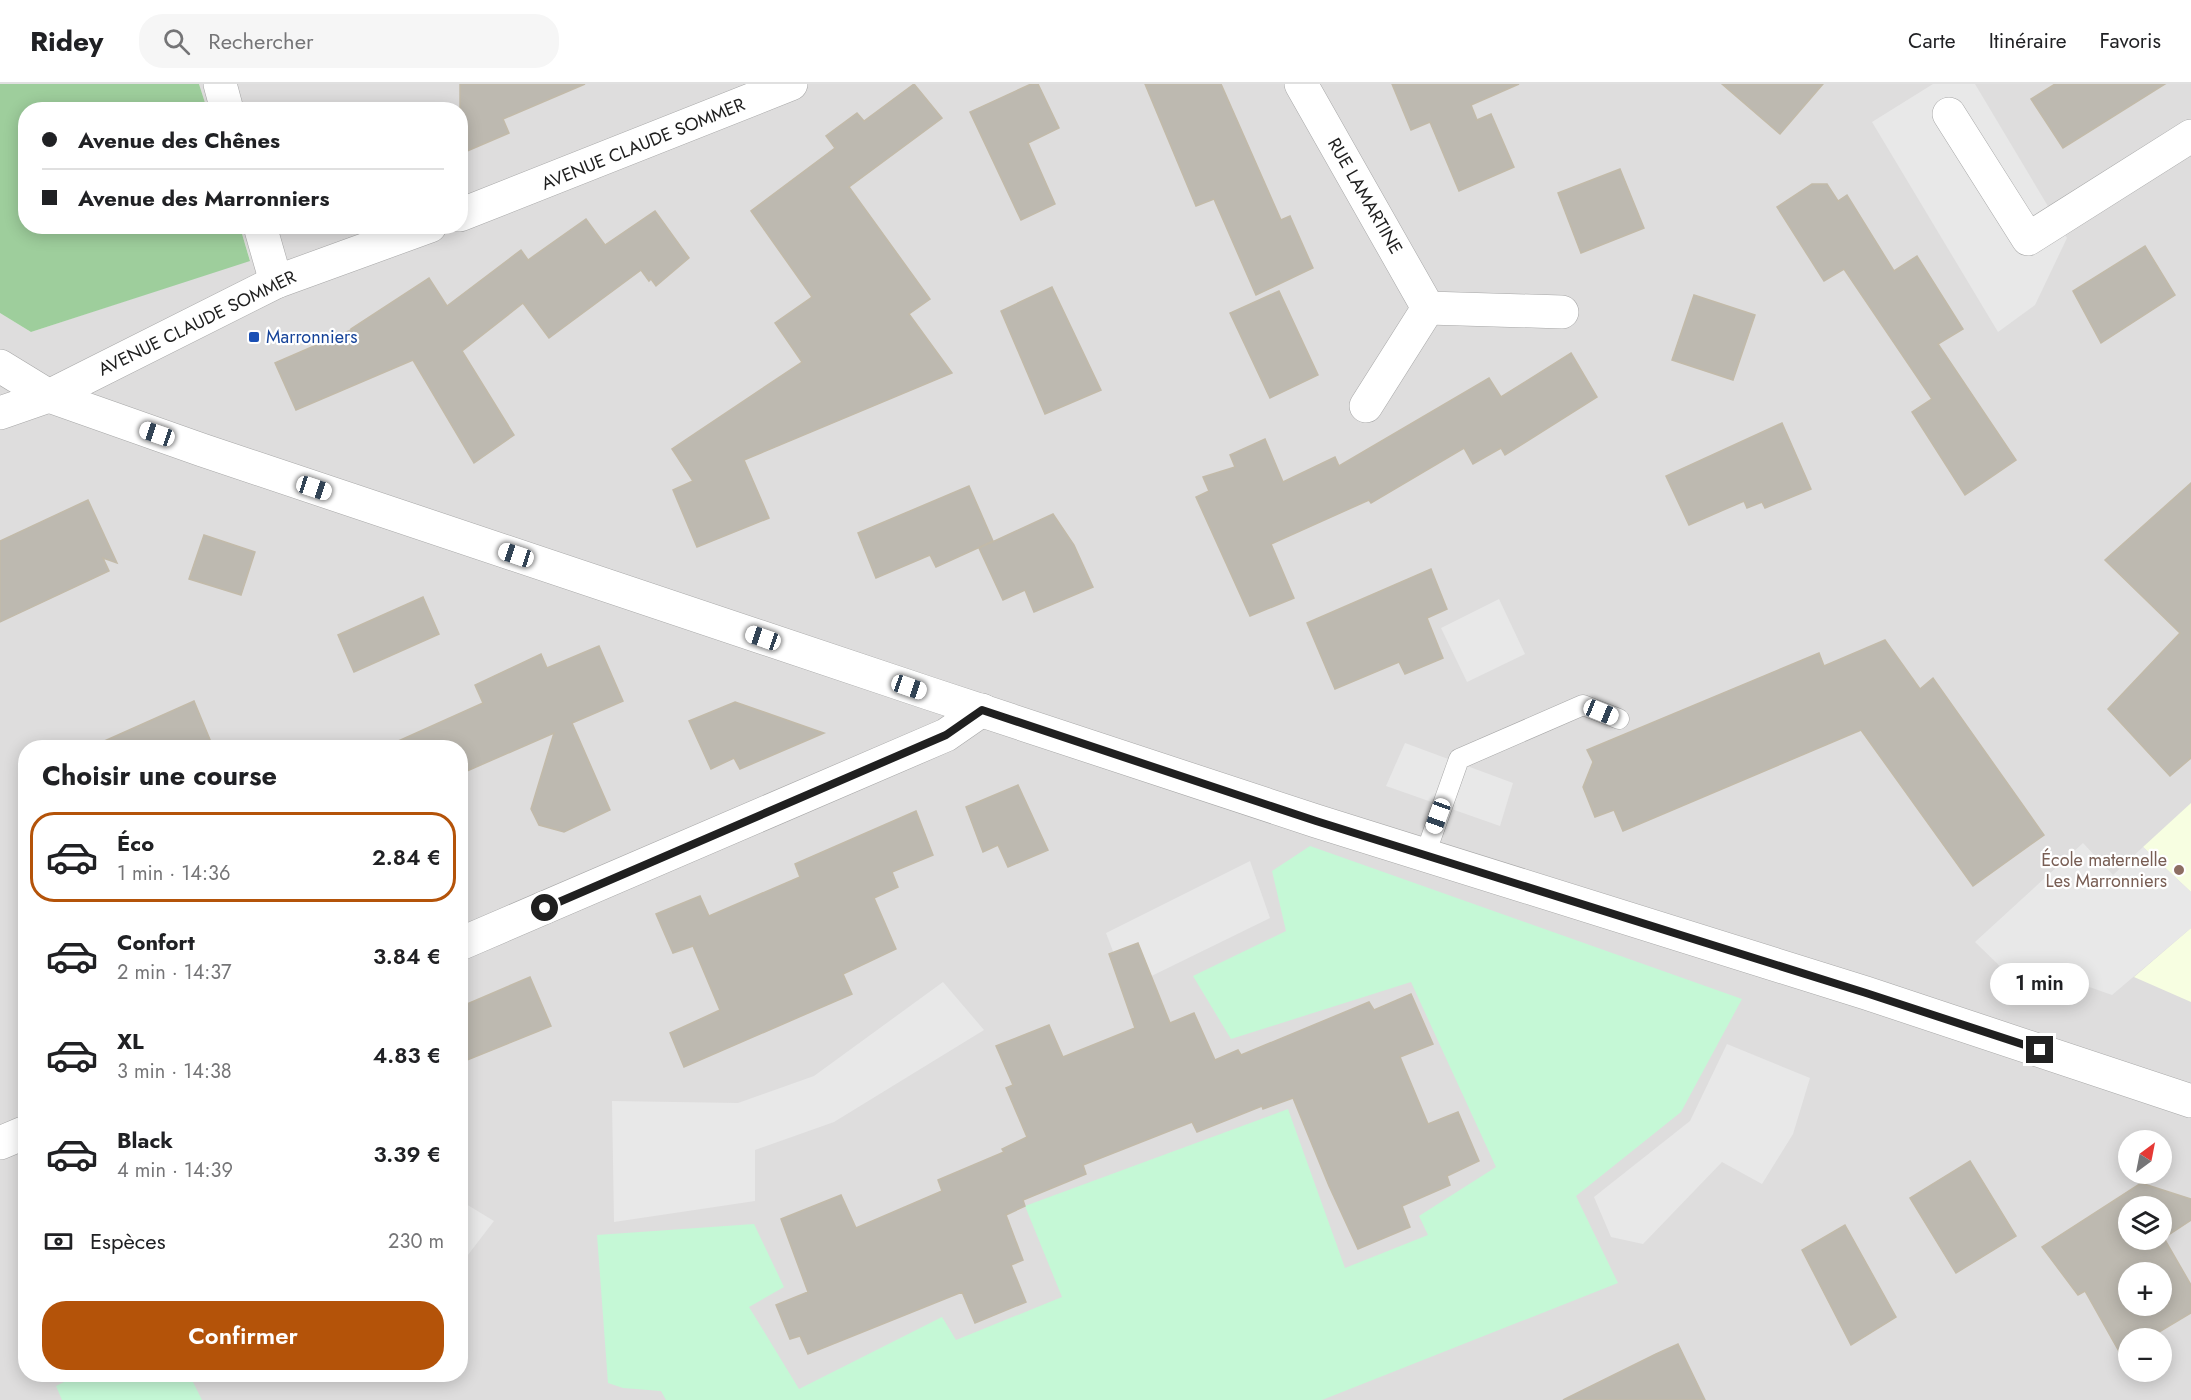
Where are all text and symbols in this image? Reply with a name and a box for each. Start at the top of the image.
search box [139,14,559,68]
text: Ridey [30,21,103,62]
icon: search [160,25,193,58]
text: Rechercher [208,25,314,57]
text: Carte [1908,26,1956,56]
text: Itinéraire [1989,26,2067,56]
text: Favoris [2100,26,2161,56]
street label: AVENUE CLAUDE SOMMER [537,91,749,197]
text: Avenue des Chênes [78,124,280,156]
street label: RUE LAMARTINE [1321,133,1409,259]
text: Avenue des Marronniers [78,182,330,214]
street label: AVENUE CLAUDE SOMMER [94,264,300,382]
place label: Marronniers [266,324,357,350]
marker: Marronniers [247,330,261,344]
car [137,420,177,448]
car [294,474,334,502]
car [496,541,536,569]
car [743,624,783,652]
car [889,673,929,701]
car [1581,697,1621,727]
text: Choisir une course [42,756,277,795]
car [1423,796,1453,836]
text: Éco [117,827,154,859]
icon: car [45,830,99,884]
text: 2.84 € [372,841,441,873]
place label: École maternelle Les Marronniers [2041,847,2167,894]
text: 1 min · 14:36 [117,859,230,888]
marker: École maternelle Les Marronniers [2172,863,2186,877]
route start [531,894,558,921]
text: Confort [117,926,195,958]
icon: car [45,929,99,983]
text: 3.84 € [373,940,441,972]
text: 2 min · 14:37 [117,958,231,987]
callout: 1 min [1990,963,2090,1005]
text: 1 min [2015,969,2064,998]
text: XL [117,1025,144,1057]
icon: car [45,1028,99,1082]
route end [2026,1036,2053,1063]
text: 4.83 € [373,1039,441,1071]
text: 3 min · 14:38 [117,1057,232,1086]
text: Black [117,1124,173,1156]
icon: car [45,1127,99,1181]
north arrow [2118,1130,2172,1184]
map controls [2118,1130,2172,1382]
text: 3.39 € [374,1138,441,1170]
text: 4 min · 14:39 [117,1156,233,1185]
button: layers [2118,1196,2172,1250]
icon: cash [42,1225,75,1258]
text: Espèces [90,1225,166,1257]
text: 230 m [388,1227,444,1256]
button: + [2118,1262,2172,1316]
button: Confirmer [42,1301,444,1370]
button: − [2118,1328,2172,1382]

